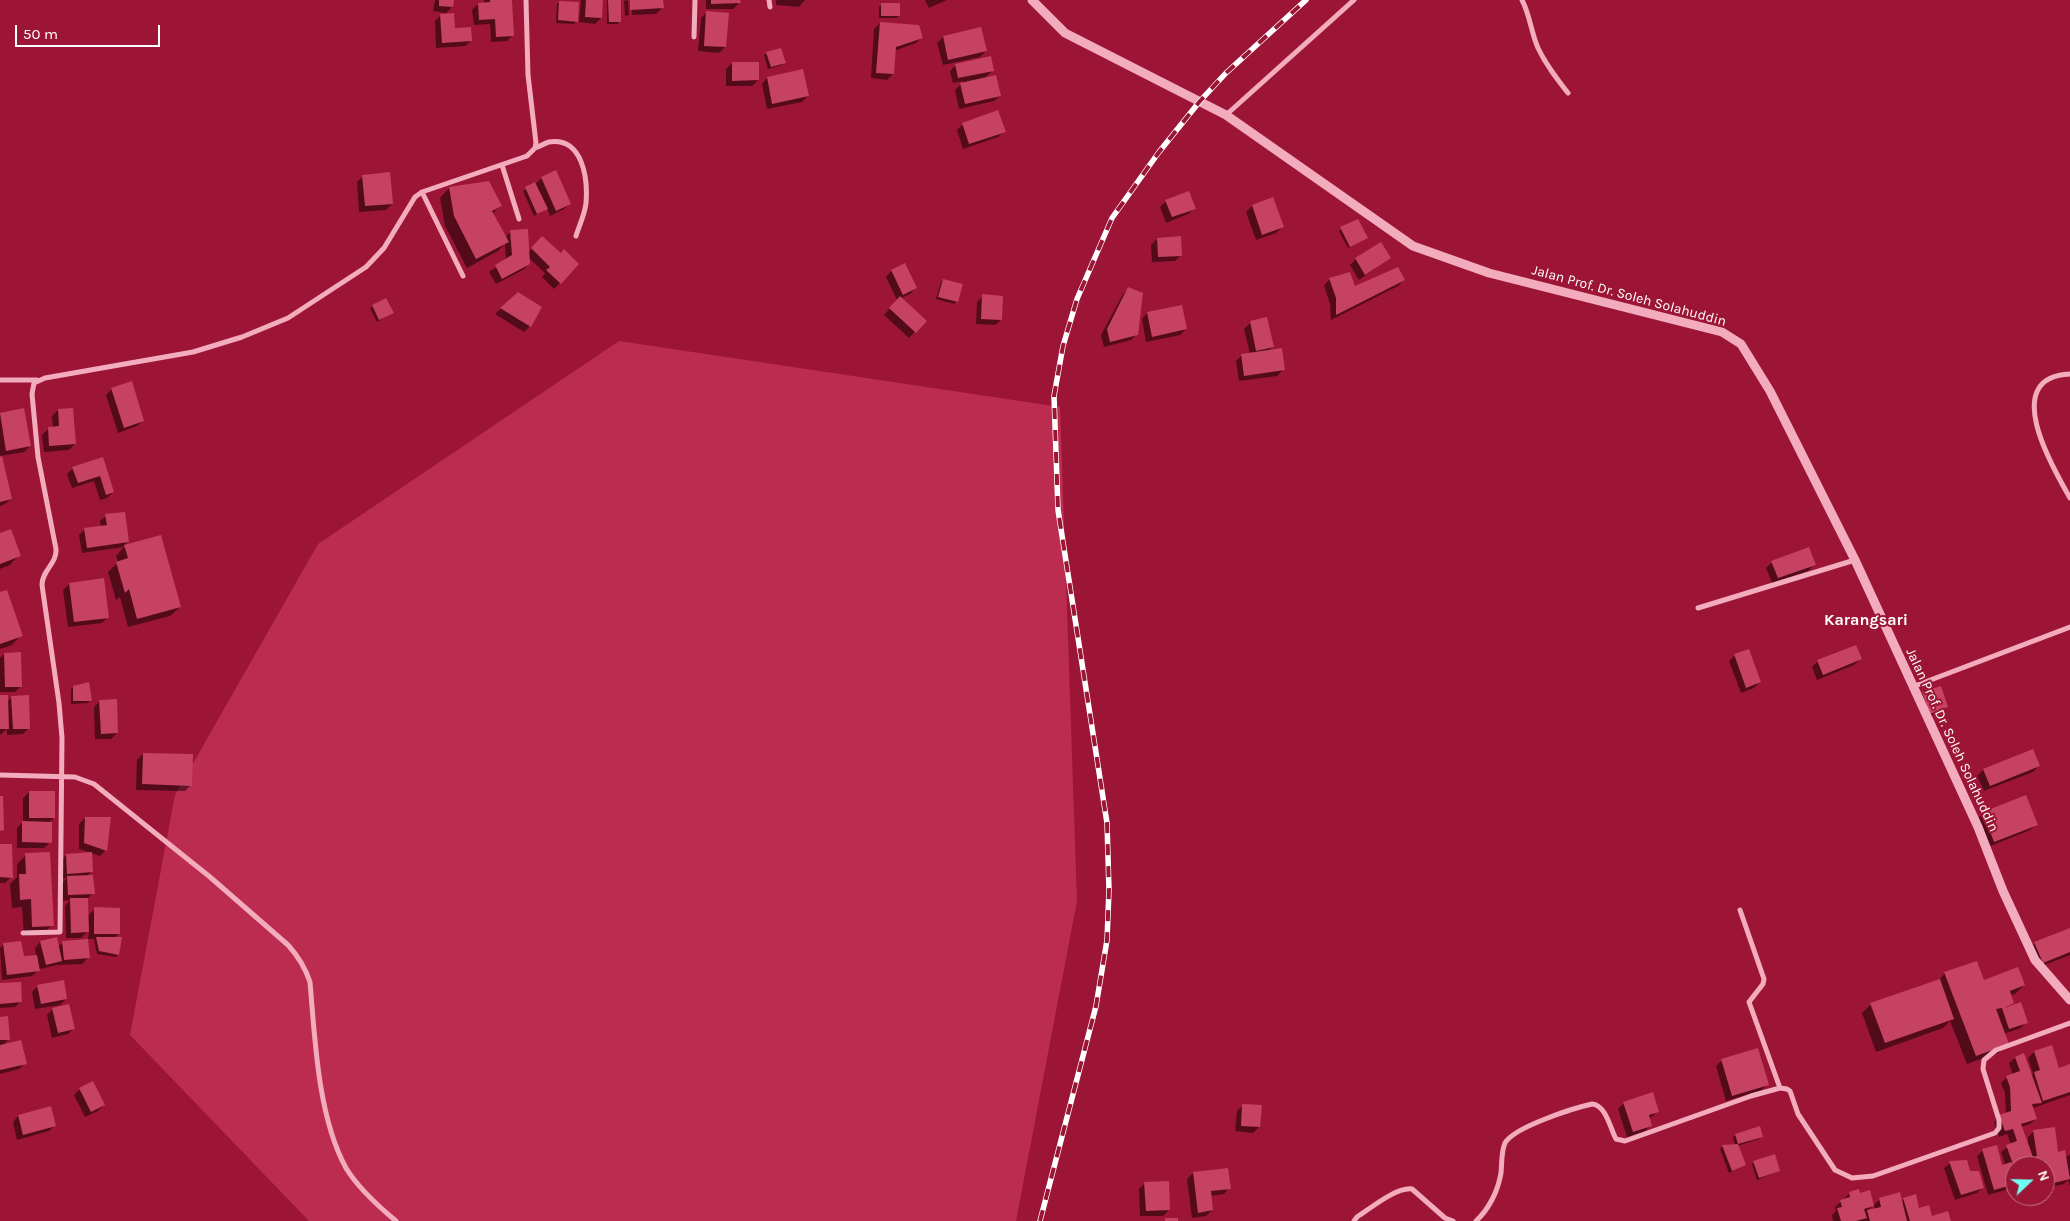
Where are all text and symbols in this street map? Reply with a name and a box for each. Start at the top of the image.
scale bar [18,15,162,47]
text: 50 m [23,25,58,43]
street label: Jalan Prof. Dr. Soleh Solahuddin [1530,262,1728,330]
district label: Karangsari [1824,610,1908,630]
street label: Jalan Prof. Dr. Soleh Solahuddin [1902,645,2002,835]
north arrow [2005,1156,2055,1206]
text: N [2034,1168,2053,1184]

